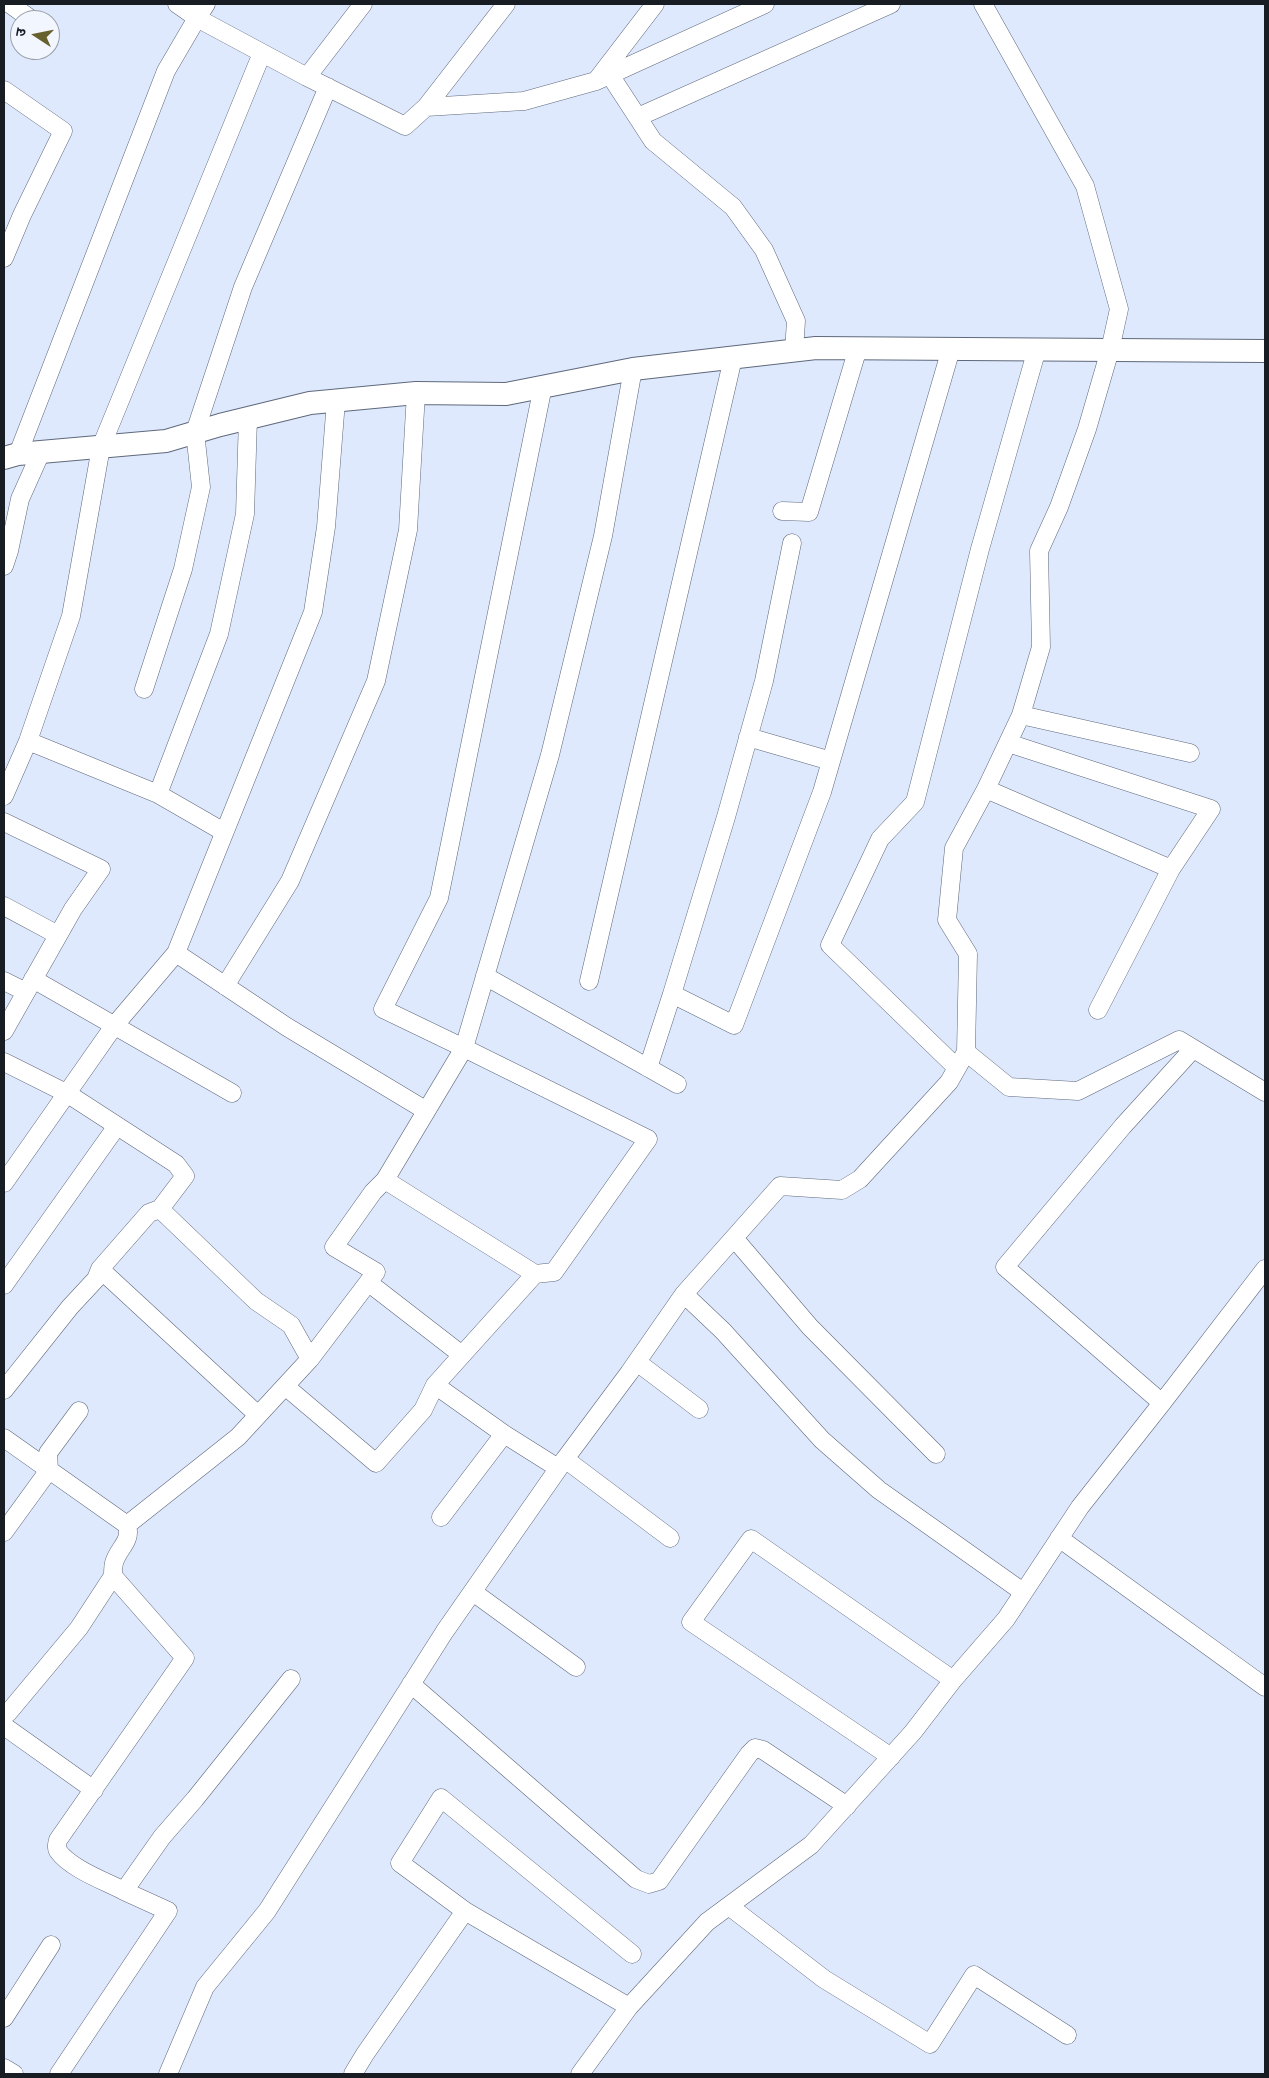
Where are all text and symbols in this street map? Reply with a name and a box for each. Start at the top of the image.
north arrow [10,10,60,60]
text: उ [12,27,30,38]

